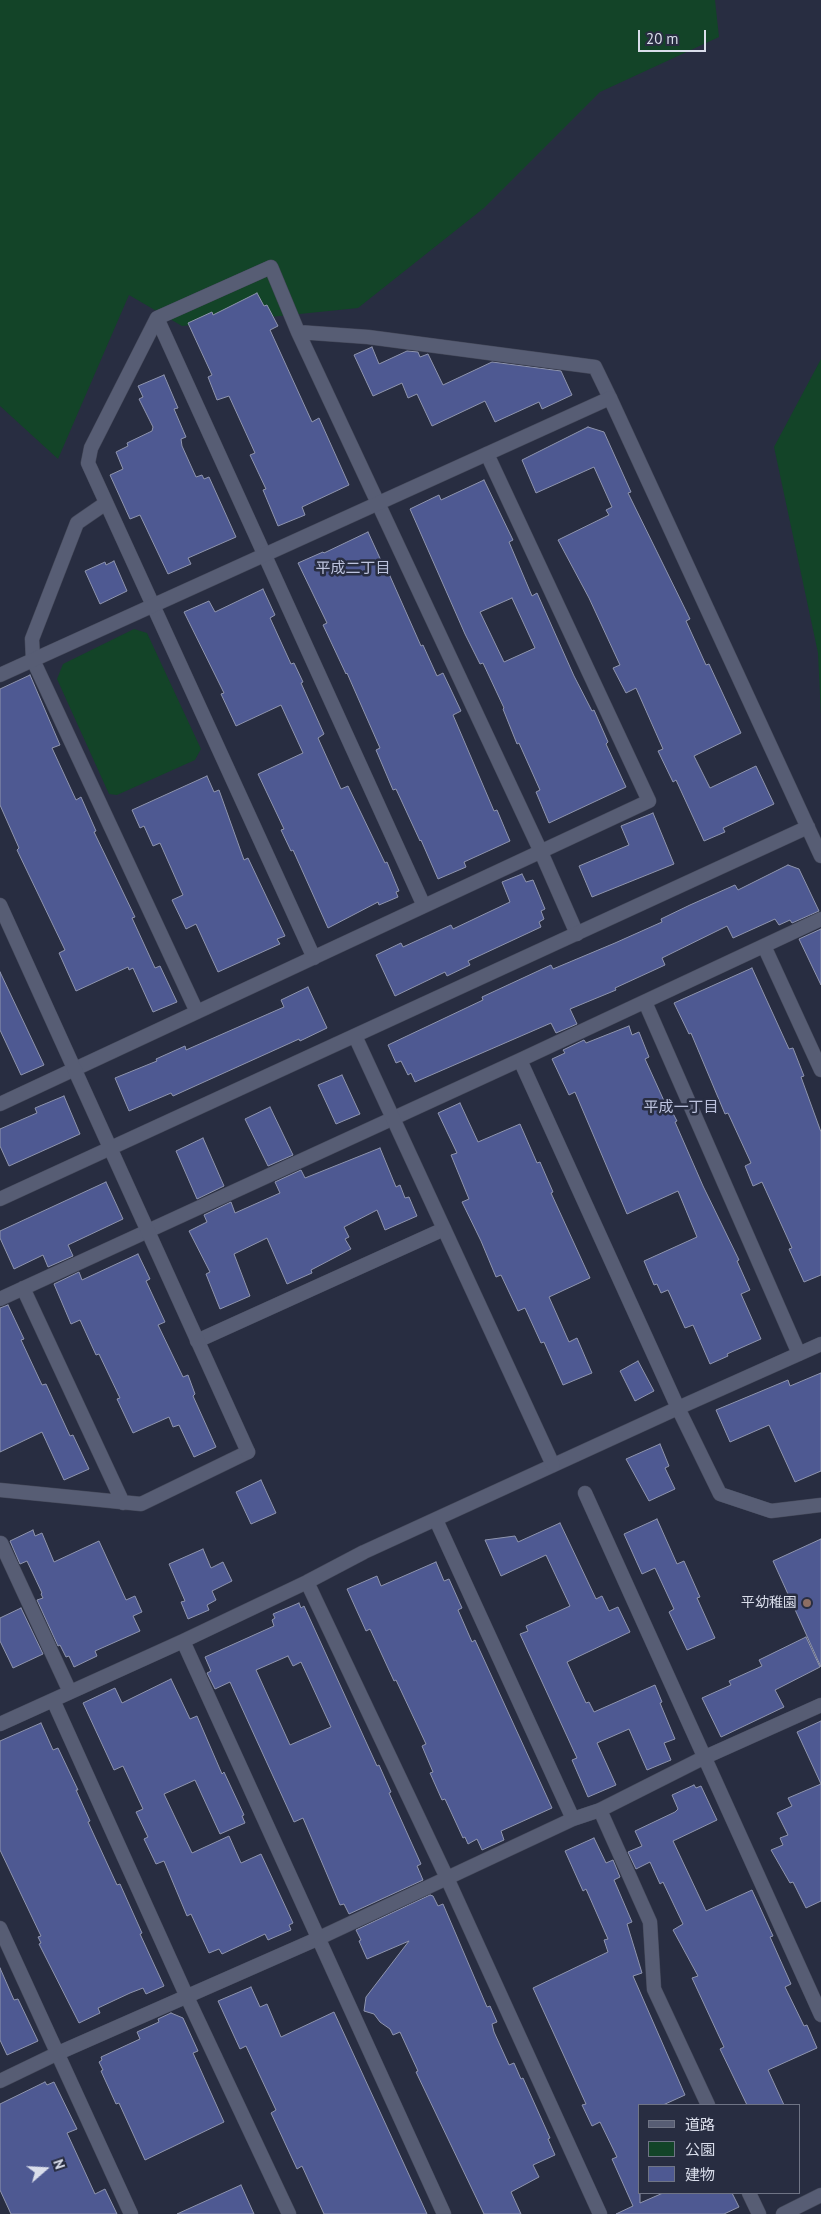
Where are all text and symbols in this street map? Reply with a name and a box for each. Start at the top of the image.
scale bar [641,20,708,52]
text: 20 m [646,29,679,48]
district label: 平成二丁目 [316,560,390,578]
district label: 平成一丁目 [644,1099,718,1117]
place label: 平幼稚園 [741,1595,797,1611]
marker: 平幼稚園 [801,1597,813,1609]
legend [638,2104,801,2194]
text: 道路 [685,2115,715,2134]
text: 公園 [685,2140,715,2159]
north arrow [20,2144,70,2194]
text: N [49,2157,69,2171]
text: 建物 [685,2165,715,2184]

